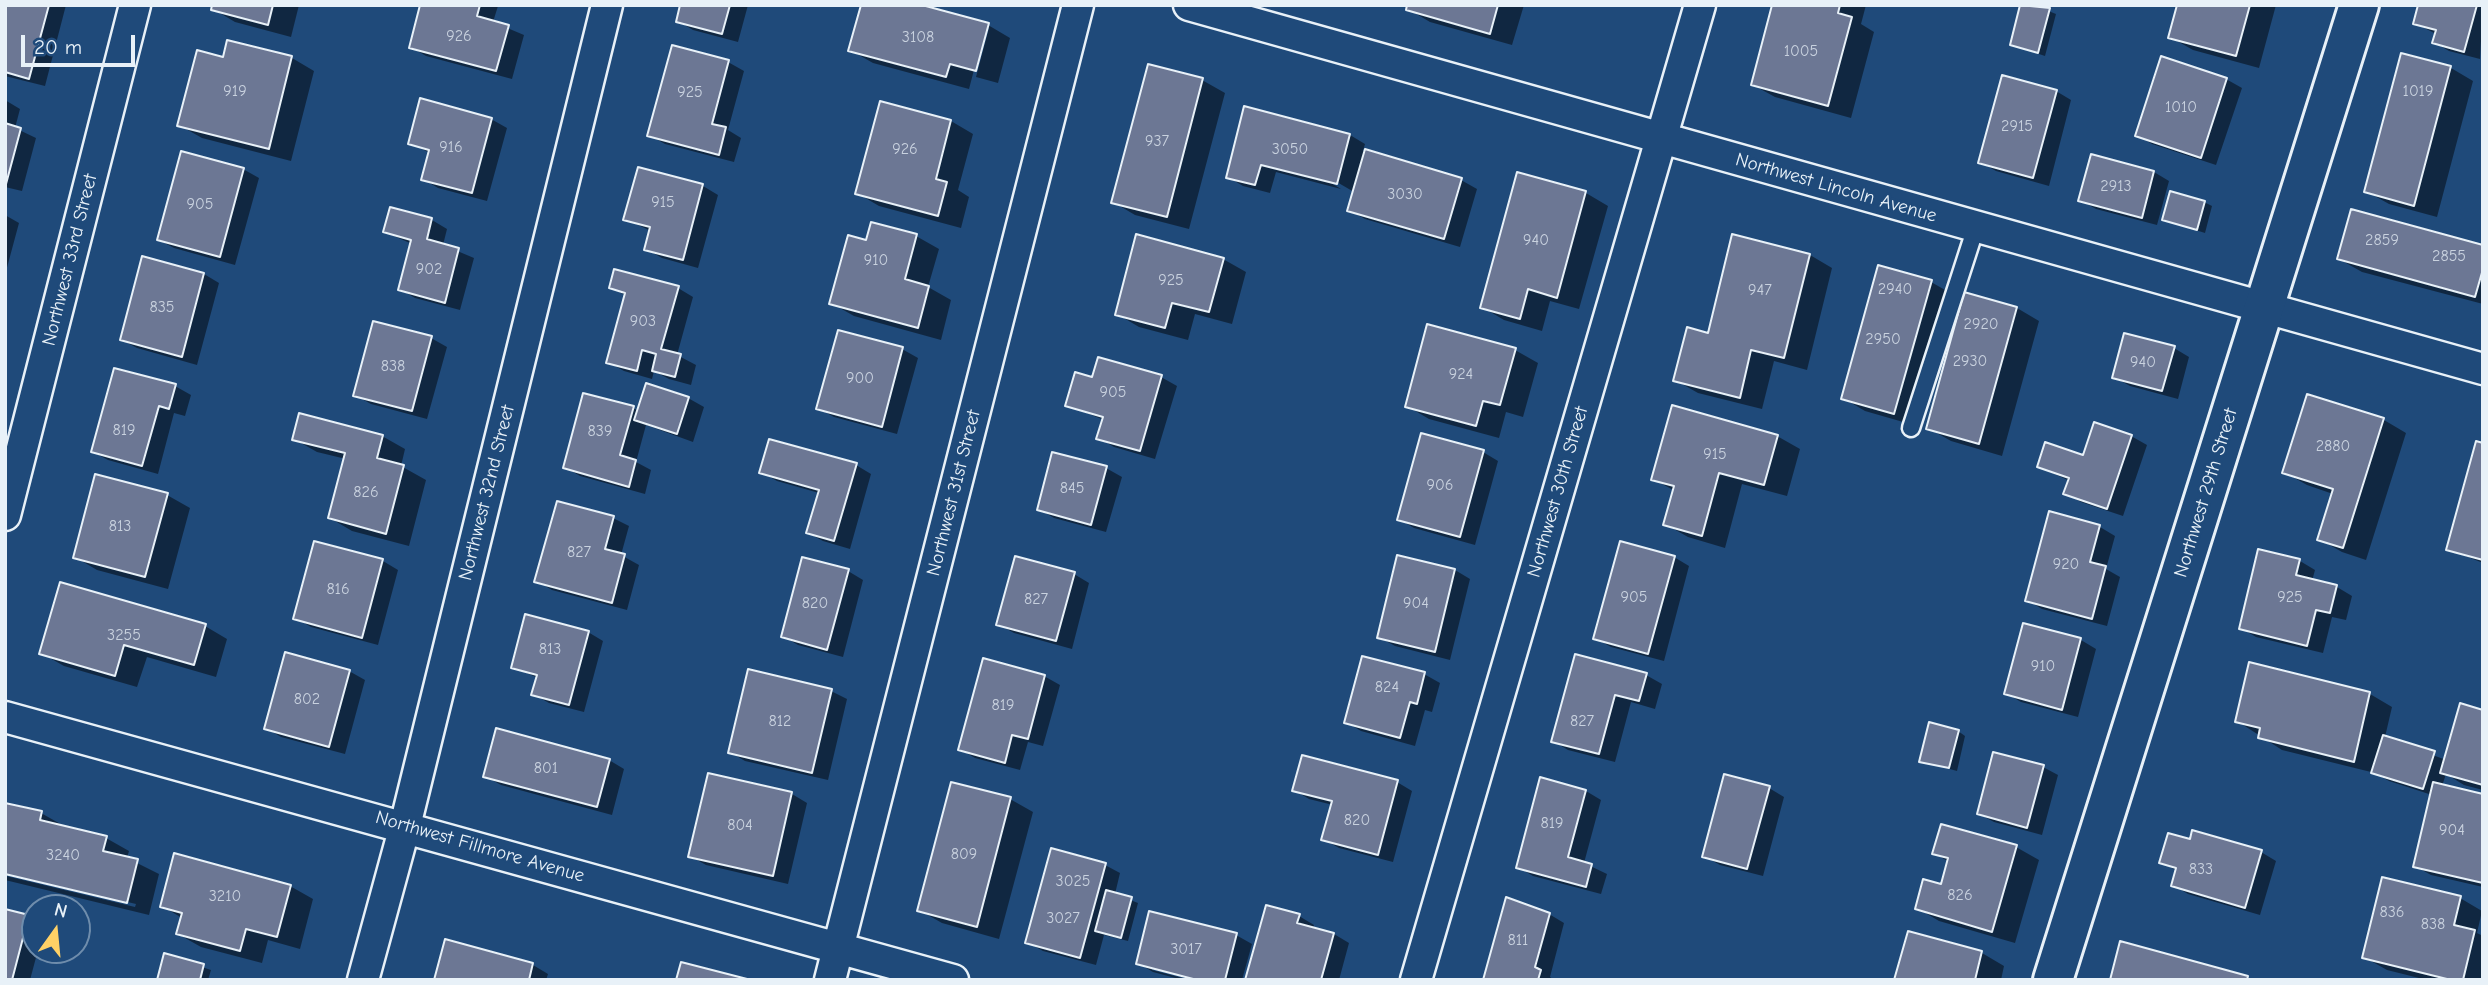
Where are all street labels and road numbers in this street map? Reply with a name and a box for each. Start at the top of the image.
street label: Northwest Lincoln Avenue [1733,148,1939,228]
street label: Northwest 33rd Street [38,172,102,348]
street label: Northwest 32nd Street [454,403,520,583]
street label: Northwest 30th Street [1523,404,1593,580]
street label: Northwest 29th Street [2169,406,2243,580]
street label: Northwest 31st Street [922,408,986,578]
street label: Northwest Fillmore Avenue [373,806,587,888]

